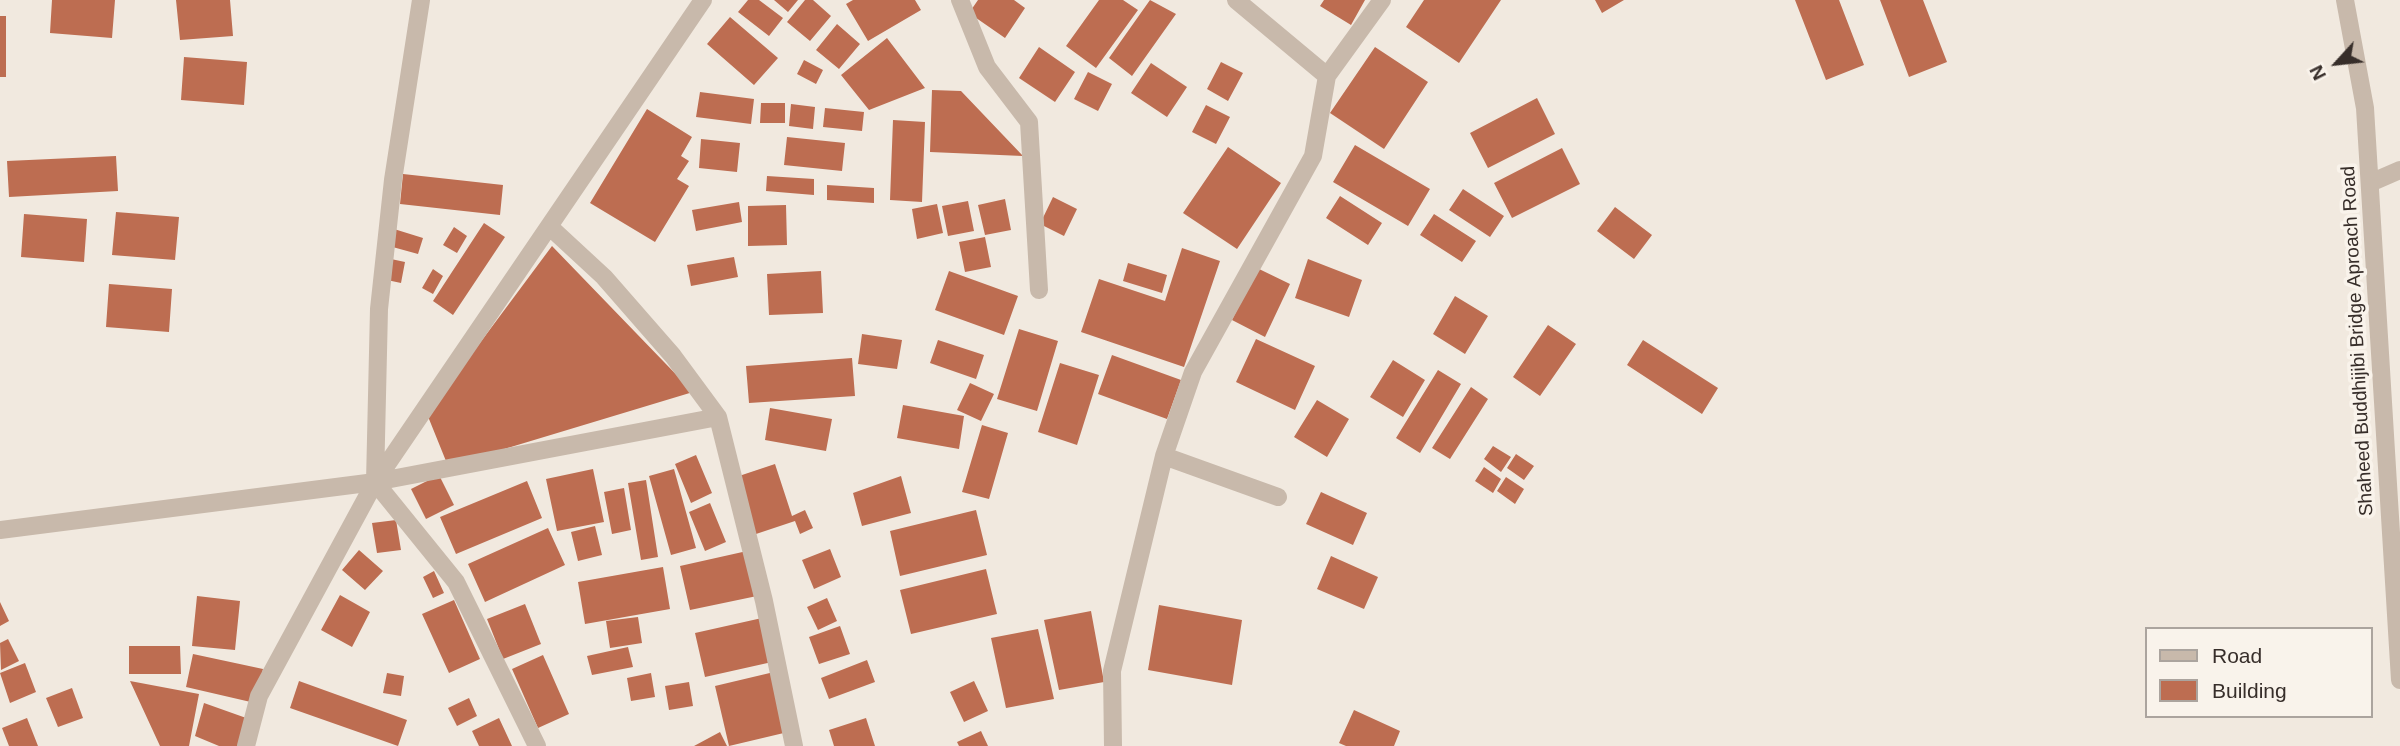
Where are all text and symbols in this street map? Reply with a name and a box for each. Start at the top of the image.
north arrow [2302,28,2372,98]
text: N [2305,62,2330,84]
street label: Shaheed Buddhijibi Bridge Aproach Road [2337,165,2379,517]
legend [2144,627,2372,718]
text: Road [2212,644,2262,667]
text: Building [2212,679,2287,702]

